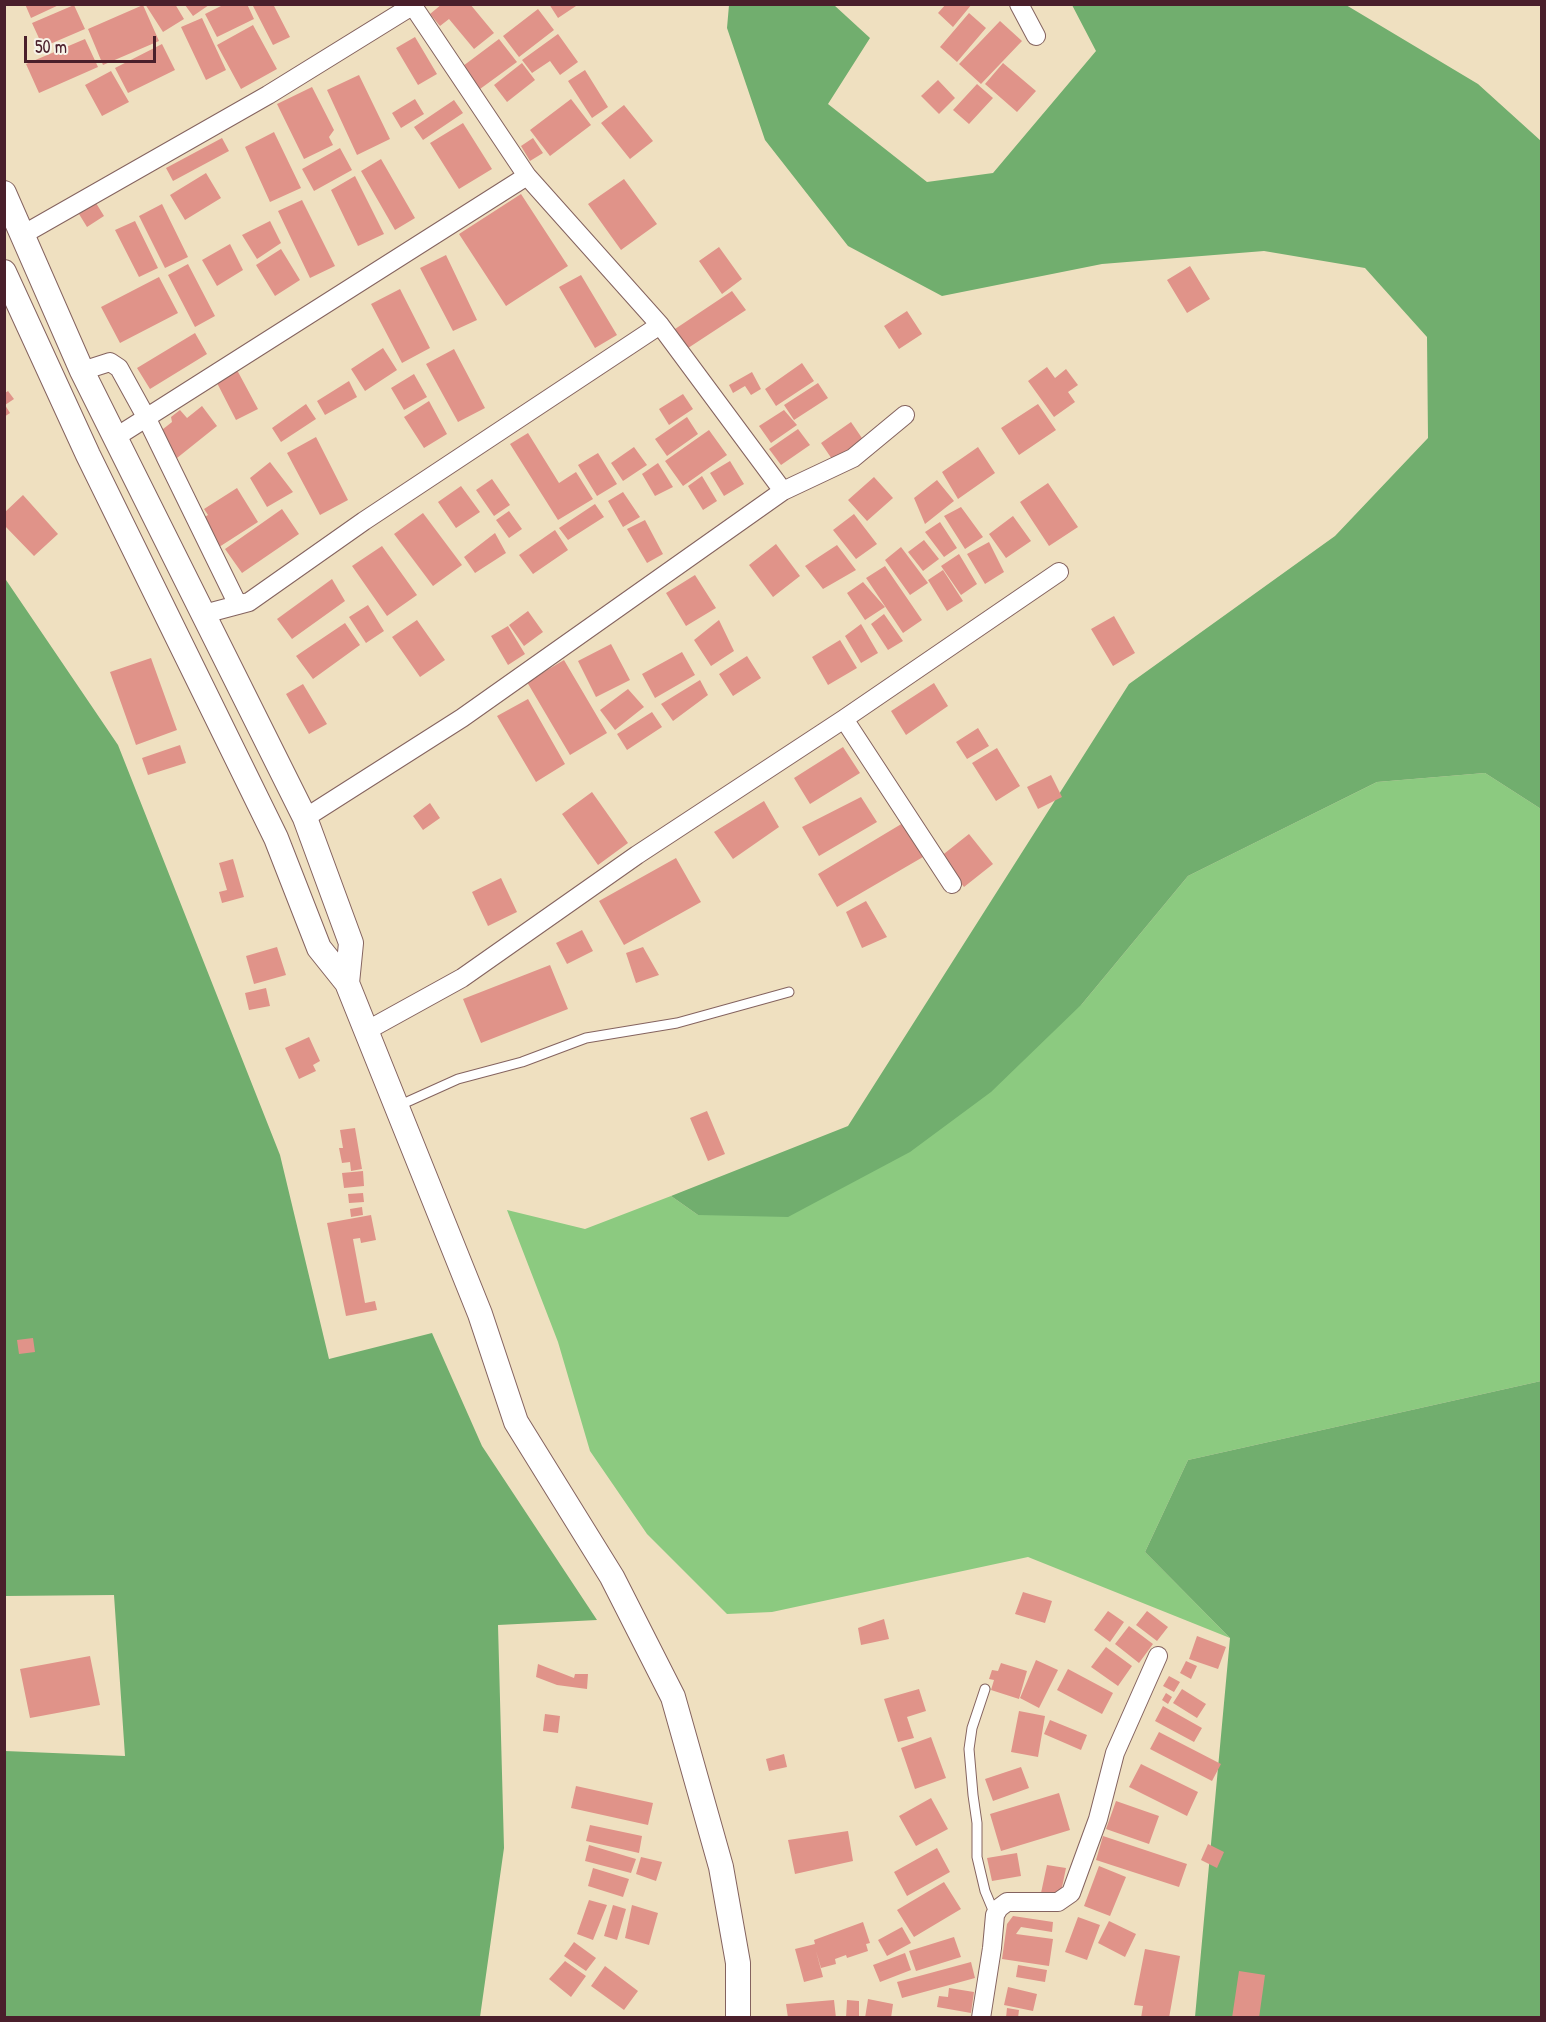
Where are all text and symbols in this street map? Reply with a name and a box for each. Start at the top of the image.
scale bar [27,24,159,62]
text: 50 m [35,34,67,59]

